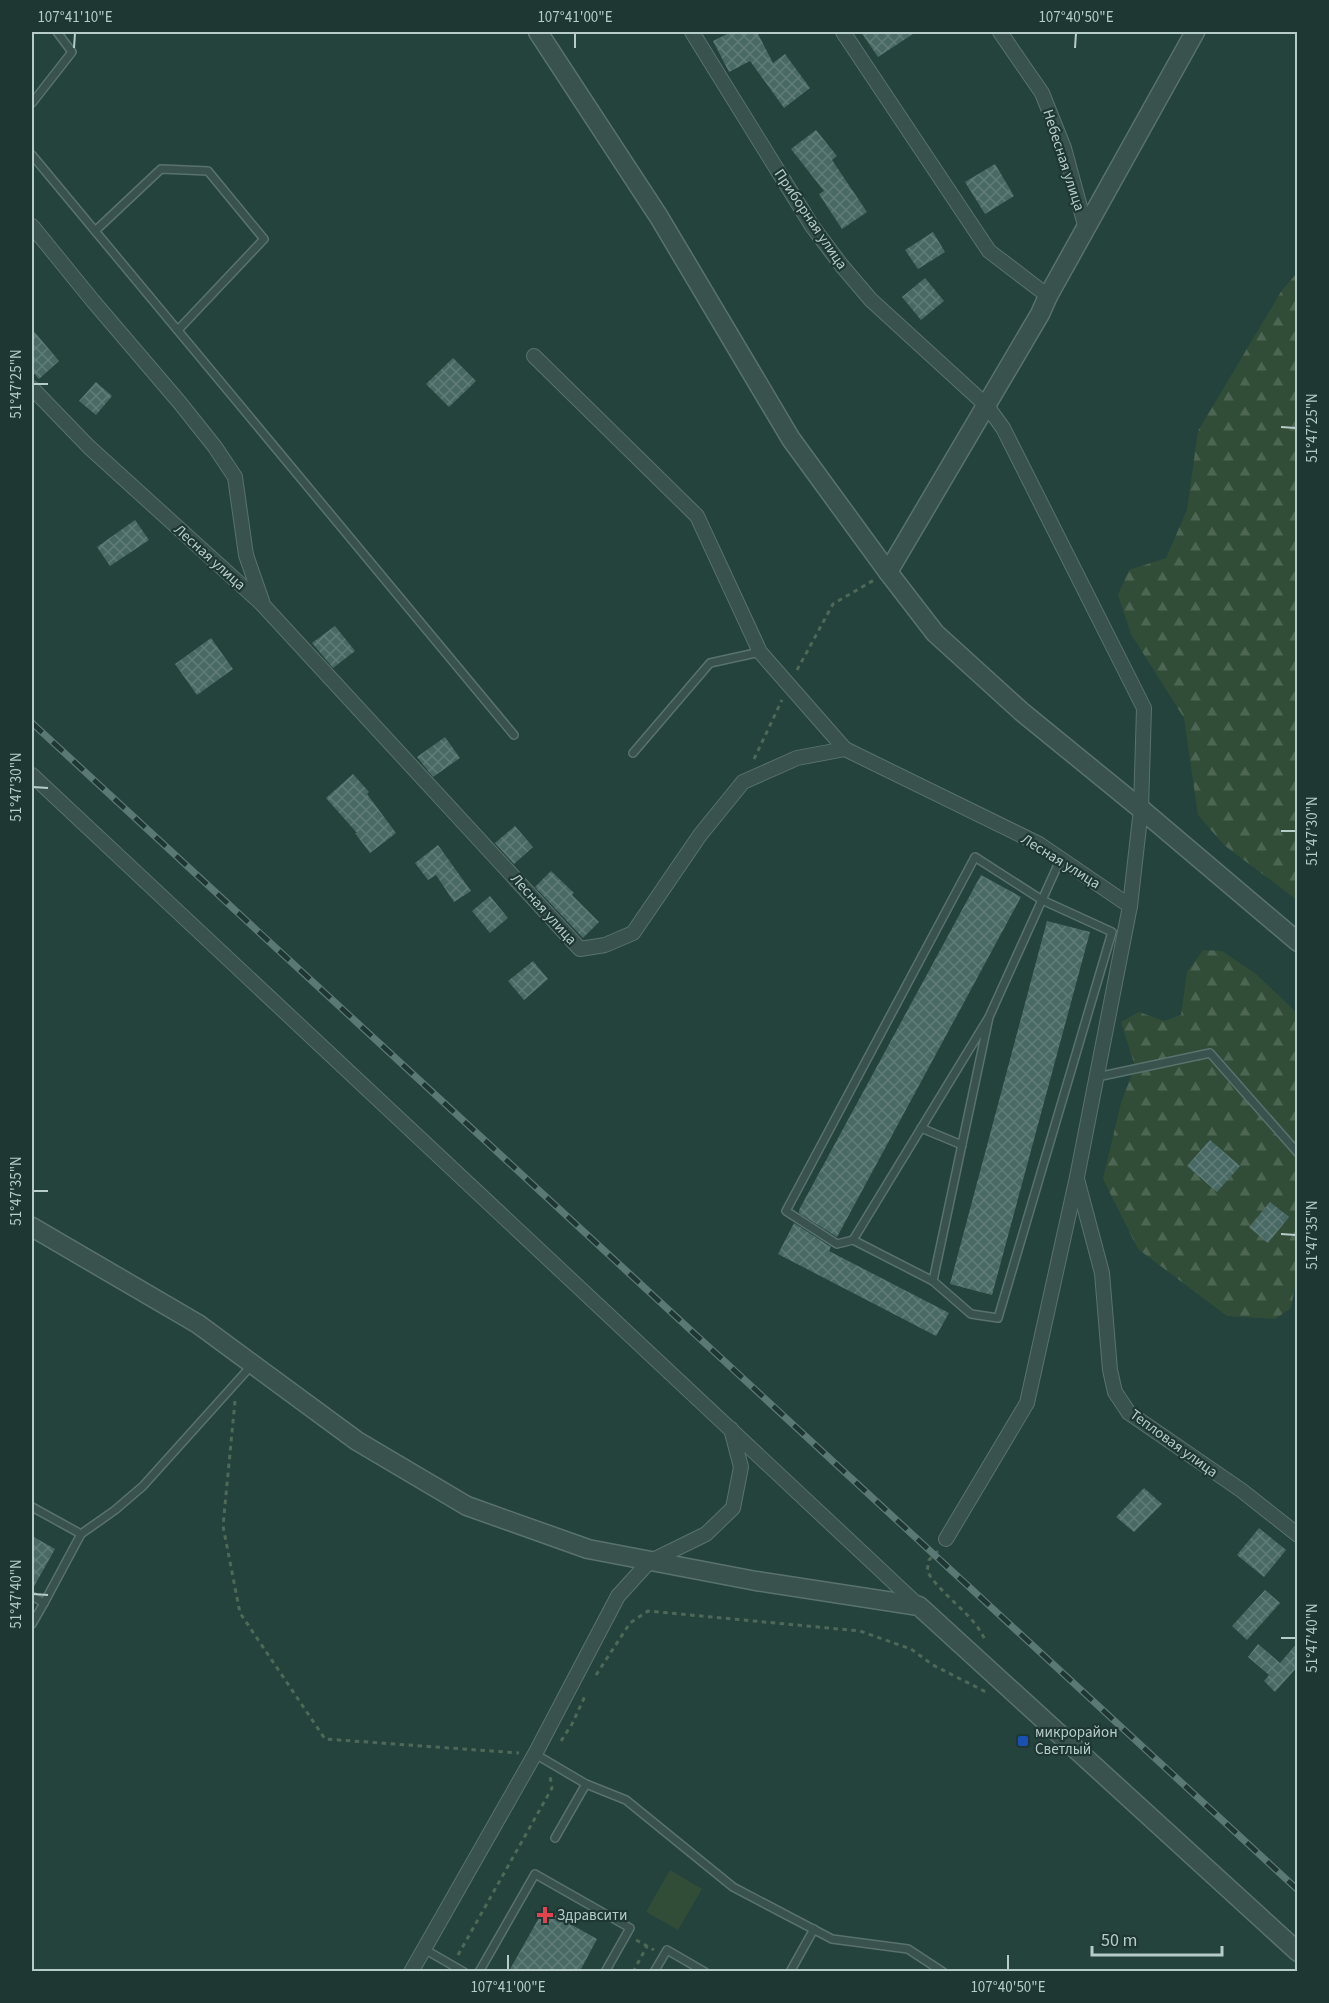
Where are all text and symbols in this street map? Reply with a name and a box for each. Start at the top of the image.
text: 107°41'10"E [37,7,113,28]
text: 107°41'00"E [537,7,613,28]
text: 107°40'50"E [1038,7,1114,28]
street label: Небесная улица [1037,107,1090,214]
street label: Приборная улица [769,165,852,274]
text: 51°47'25"N [6,349,27,419]
text: 51°47'25"N [1302,393,1323,463]
street label: Лесная улица [169,520,250,595]
text: 51°47'30"N [6,752,27,822]
text: 51°47'30"N [1302,796,1323,866]
street label: Лесная улица [1017,829,1104,894]
street label: Лесная улица [506,869,581,950]
text: 51°47'35"N [6,1156,27,1226]
text: 51°47'35"N [1302,1200,1323,1270]
street label: Тепловая улица [1125,1404,1222,1482]
text: 51°47'40"N [6,1559,27,1629]
text: 51°47'40"N [1302,1603,1323,1673]
place label: микрорайон Светлый [1035,1722,1118,1760]
marker: микрорайон Светлый [1016,1734,1030,1748]
place label: Здравсити [557,1905,627,1926]
marker: Здравсити [538,1908,552,1922]
scale bar [1092,1919,1222,1957]
text: 50 m [1101,1928,1137,1953]
text: 107°41'00"E [470,1977,546,1998]
text: 107°40'50"E [970,1977,1046,1998]

